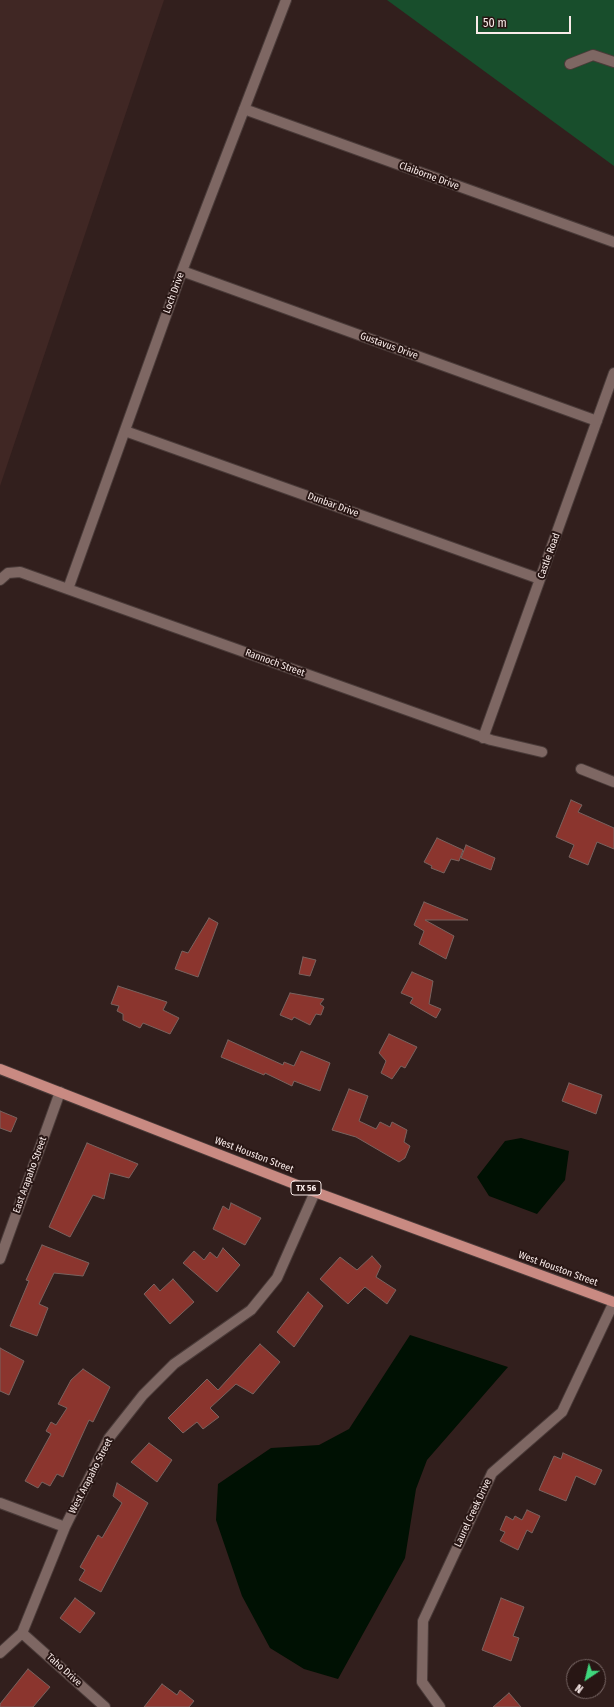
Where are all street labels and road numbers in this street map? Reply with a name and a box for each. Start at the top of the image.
street label: Claiborne Drive [397,160,461,192]
street label: Loch Drive [161,271,187,315]
street label: Gustavus Drive [358,330,420,362]
street label: Dunbar Drive [306,490,360,520]
street label: Castle Road [535,531,563,581]
street label: Rannoch Street [244,647,306,679]
street label: West Houston Street [213,1134,295,1176]
street label: East Arapaho Street [11,1135,49,1215]
road number: TX 56 [291,1181,321,1195]
street label: West Houston Street [517,1249,599,1289]
street label: West Arapaho Street [67,1436,115,1516]
street label: Laurel Creek Drive [452,1477,494,1549]
street label: Taho Drive [44,1651,84,1689]

